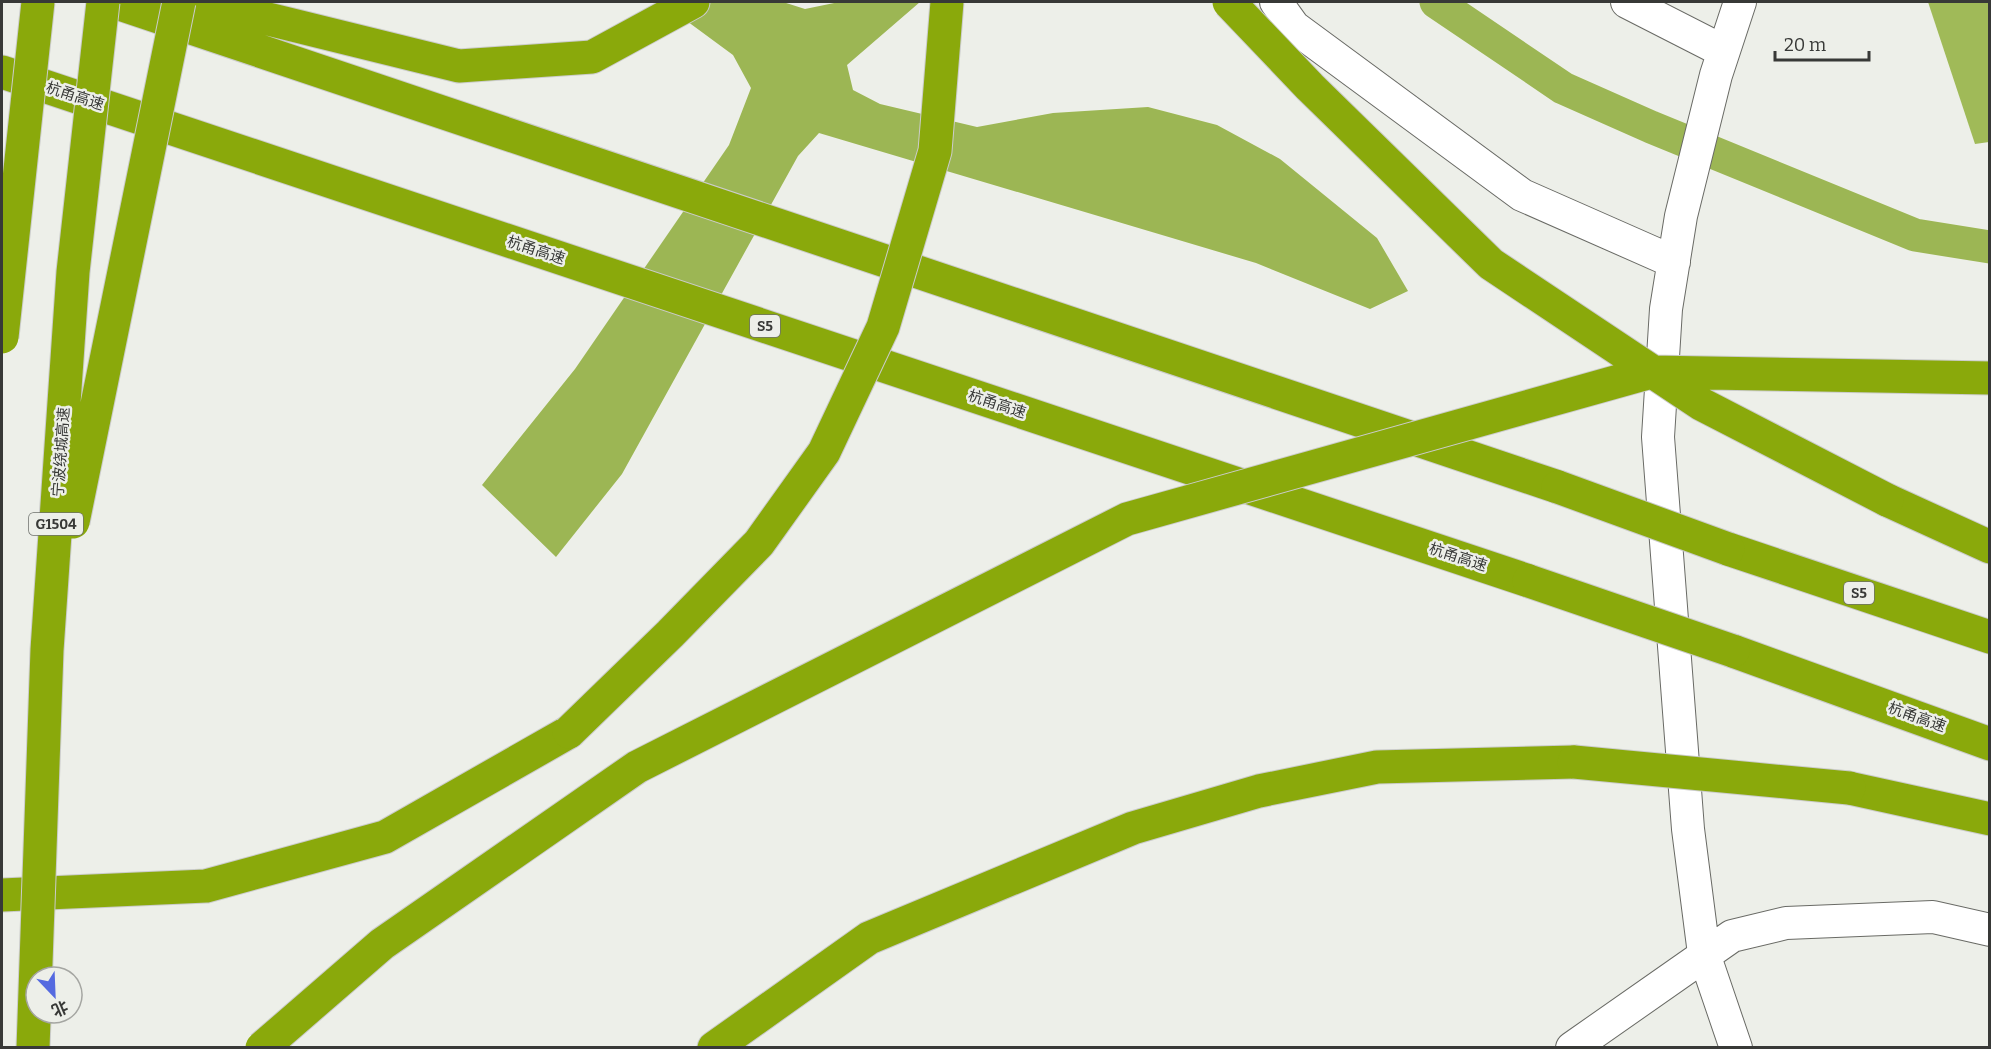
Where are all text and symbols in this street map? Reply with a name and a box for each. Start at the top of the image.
scale bar [1775,24,1870,62]
text: 20 m [1784,34,1826,56]
street label: 杭甬高速 [44,78,106,114]
street label: 杭甬高速 [505,232,567,268]
road number: S5 [750,315,780,337]
street label: 杭甬高速 [966,386,1028,422]
street label: 宁波绕城高速 [49,406,73,498]
road number: G1504 [29,513,83,535]
street label: 杭甬高速 [1427,539,1489,575]
road number: S5 [1844,582,1874,604]
street label: 杭甬高速 [1886,698,1948,736]
north arrow [24,965,84,1025]
text: 北 [49,996,71,1020]

